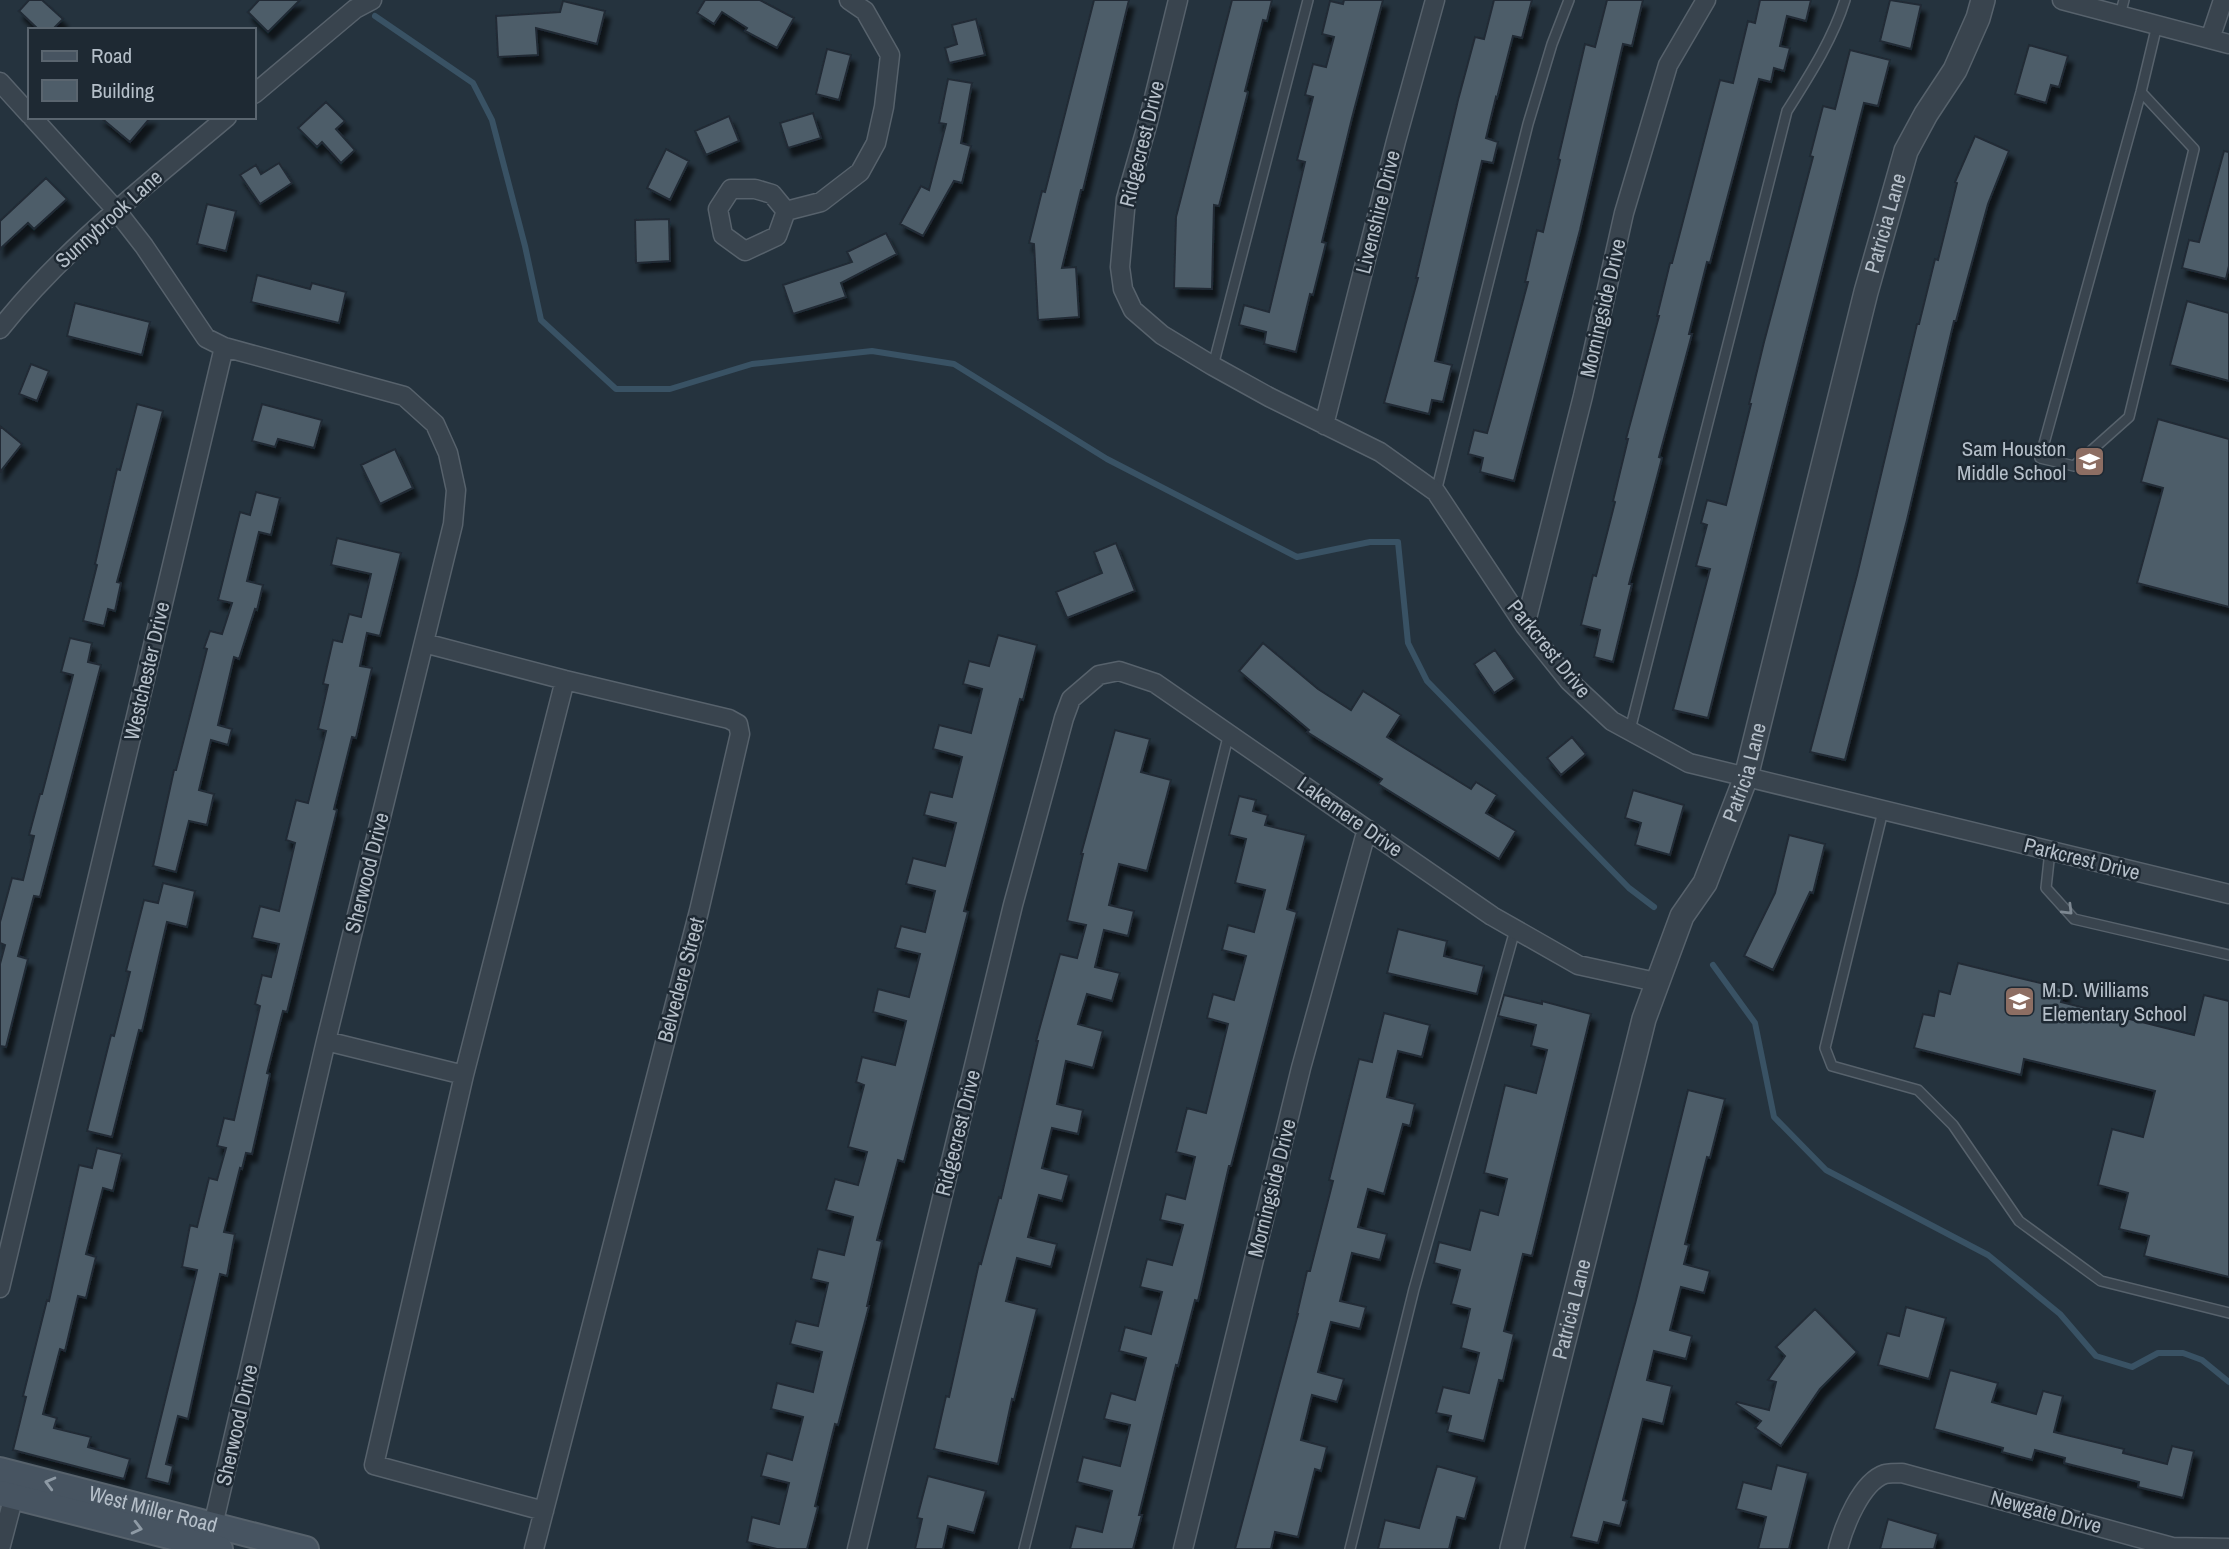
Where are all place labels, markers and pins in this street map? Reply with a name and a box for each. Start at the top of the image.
place label: Sam Houston Middle School [1957,434,2066,487]
school or university icon: Sam Houston Middle School [2072,444,2106,478]
place label: M.D. Williams Elementary School [2042,975,2187,1028]
school or university icon: M.D. Williams Elementary School [2002,985,2036,1019]

